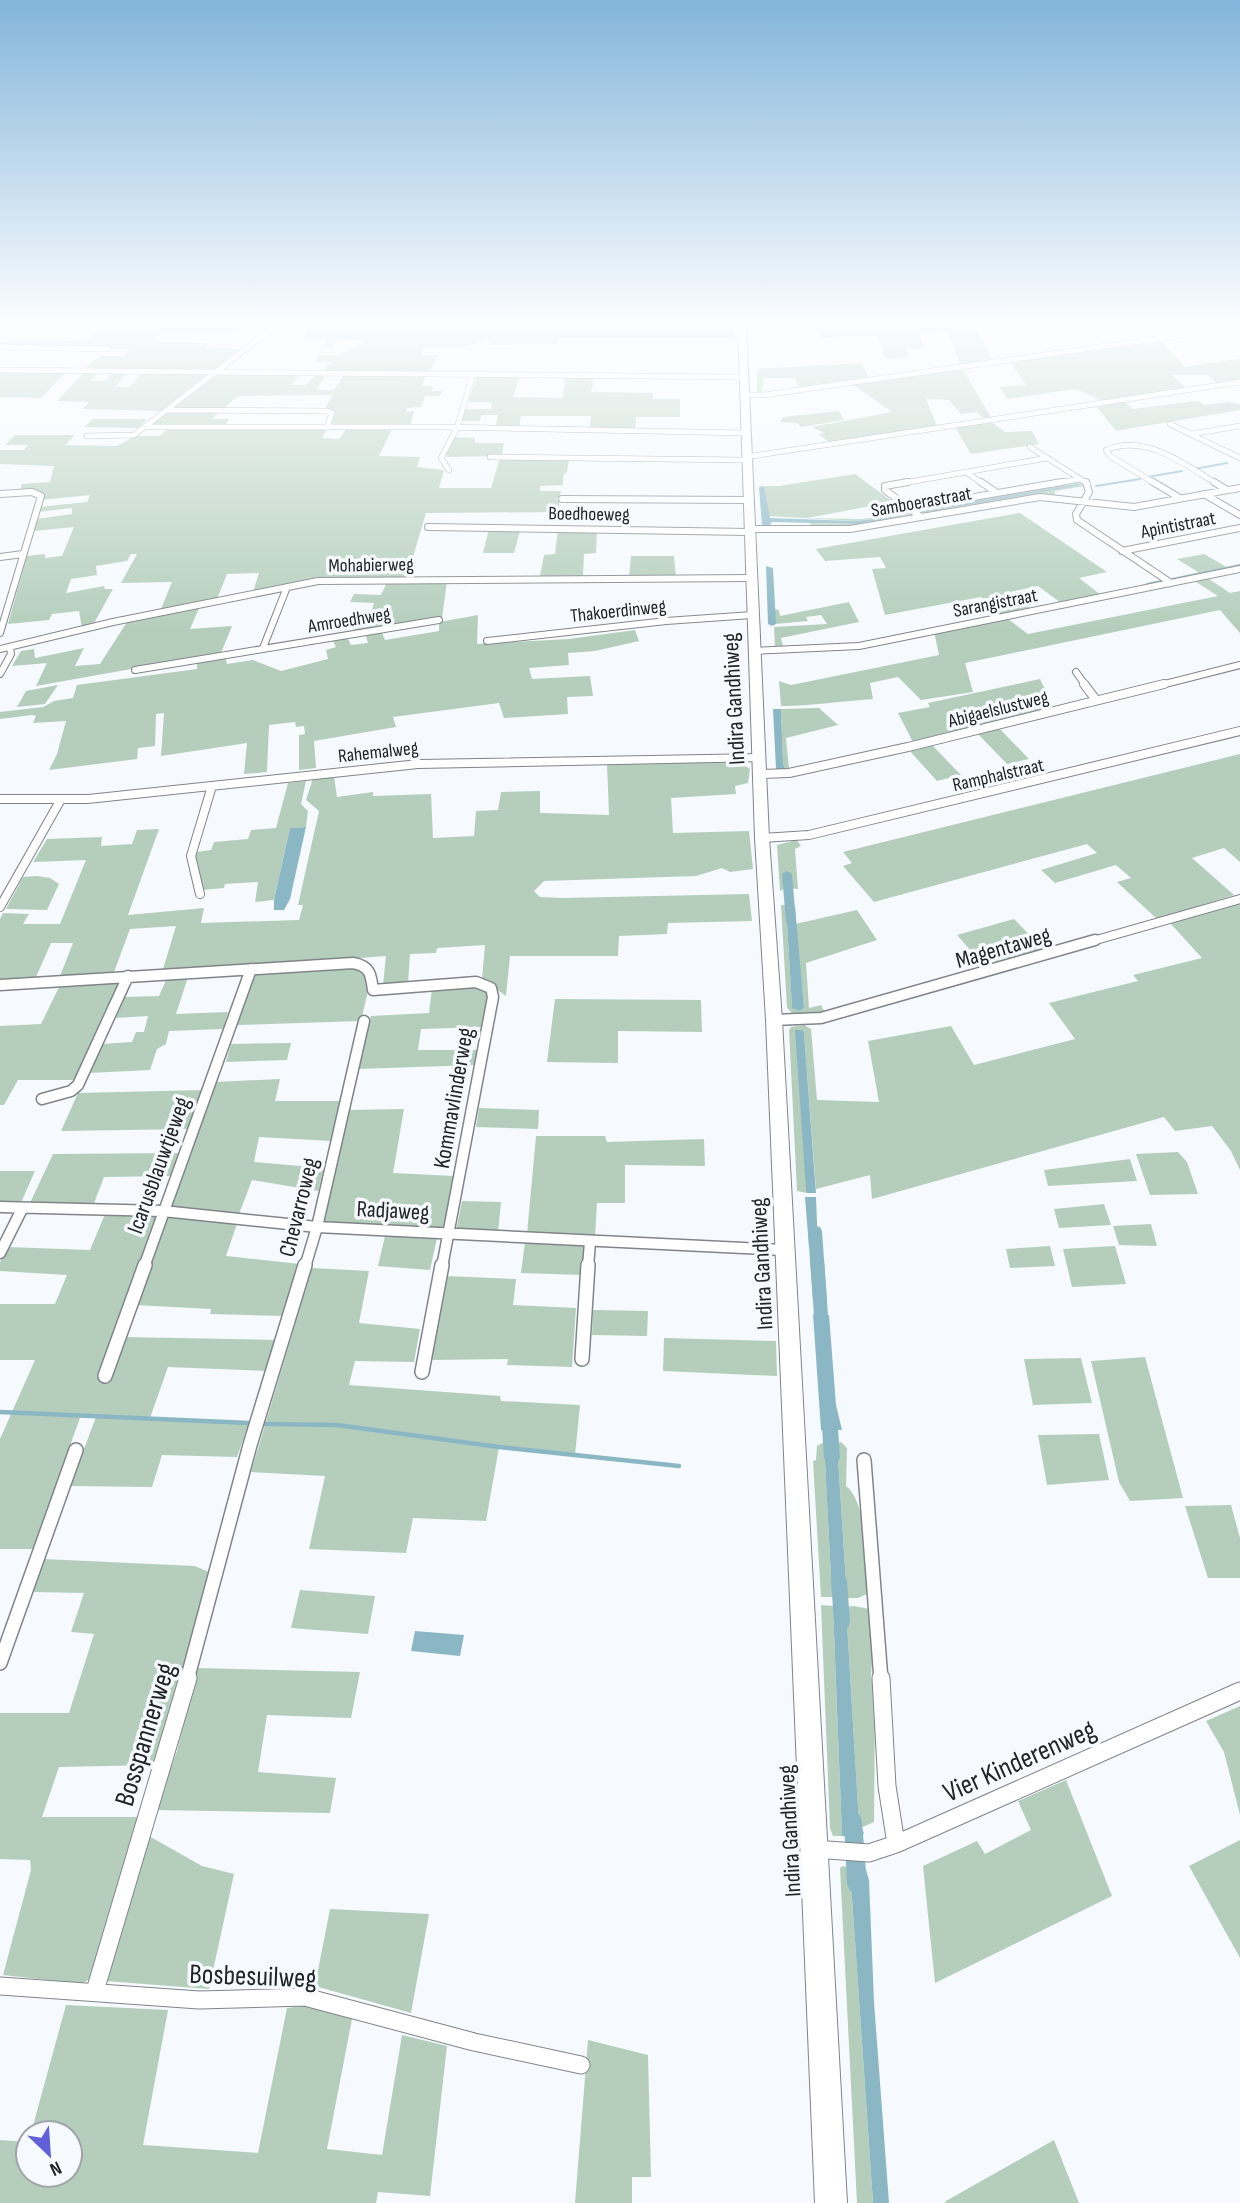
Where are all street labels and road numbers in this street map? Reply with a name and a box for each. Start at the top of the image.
street label: Samboerastraat [869,482,974,523]
street label: Boedhoeweg [548,502,630,527]
street label: Apintistraat [1138,507,1218,544]
street label: Mohabierweg [328,553,414,578]
street label: Sarangistraat [951,584,1040,623]
street label: Thakoerdinweg [569,595,668,628]
street label: Amroedhweg [305,603,393,639]
street label: Indira Gandhiweg [717,632,751,766]
street label: Abigaelslustweg [945,686,1051,733]
street label: Rahemalweg [337,737,420,768]
street label: Ramphalstraat [950,754,1046,797]
street label: Magentaweg [952,921,1054,975]
street label: Kommavlinderweg [428,1026,480,1171]
street label: Icarusblauwtjeweg [121,1093,197,1238]
street label: Chevarroweg [273,1155,325,1260]
street label: Radjaweg [356,1195,430,1227]
street label: Indira Gandhiweg [745,1197,779,1331]
street label: Bosspannerweg [108,1659,183,1810]
street label: Vier Kinderenweg [938,1713,1101,1810]
street label: Indira Gandhiweg [773,1764,807,1898]
street label: Bosbesuilweg [189,1958,317,1995]

